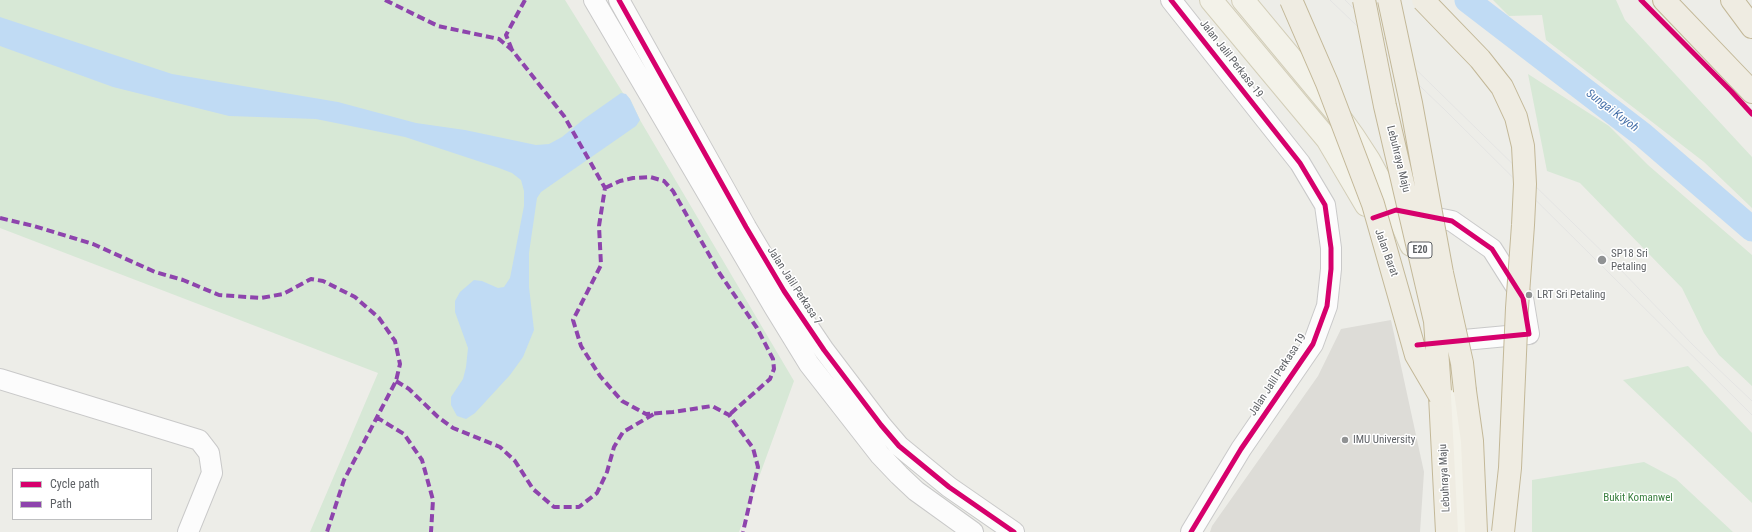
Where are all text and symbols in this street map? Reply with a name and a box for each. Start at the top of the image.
street label: Jalan Jalil Perkasa 19 [1196,17,1266,101]
water label: Sungai Kuyoh [1583,87,1641,135]
street label: Lebuhraya Maju [1383,124,1413,194]
street label: Jalan Barat [1371,228,1401,278]
road number: E20 [1408,242,1432,258]
street label: Jalan Jalil Perkasa 7 [764,245,824,327]
place label: SP18 Sri Petaling [1611,247,1648,273]
marker: SP18 Sri Petaling [1596,254,1608,266]
place label: LRT Sri Petaling [1537,288,1606,302]
marker: LRT Sri Petaling [1524,290,1534,300]
street label: Jalan Jalil Perkasa 19 [1246,331,1310,419]
place label: IMU University [1353,433,1415,447]
marker: IMU University [1340,435,1350,445]
street label: Lebuhraya Maju [1437,443,1453,513]
legend [12,468,152,520]
text: Cycle path [50,477,99,491]
park label: Bukit Komanwel [1603,491,1673,505]
text: Path [50,497,72,511]

